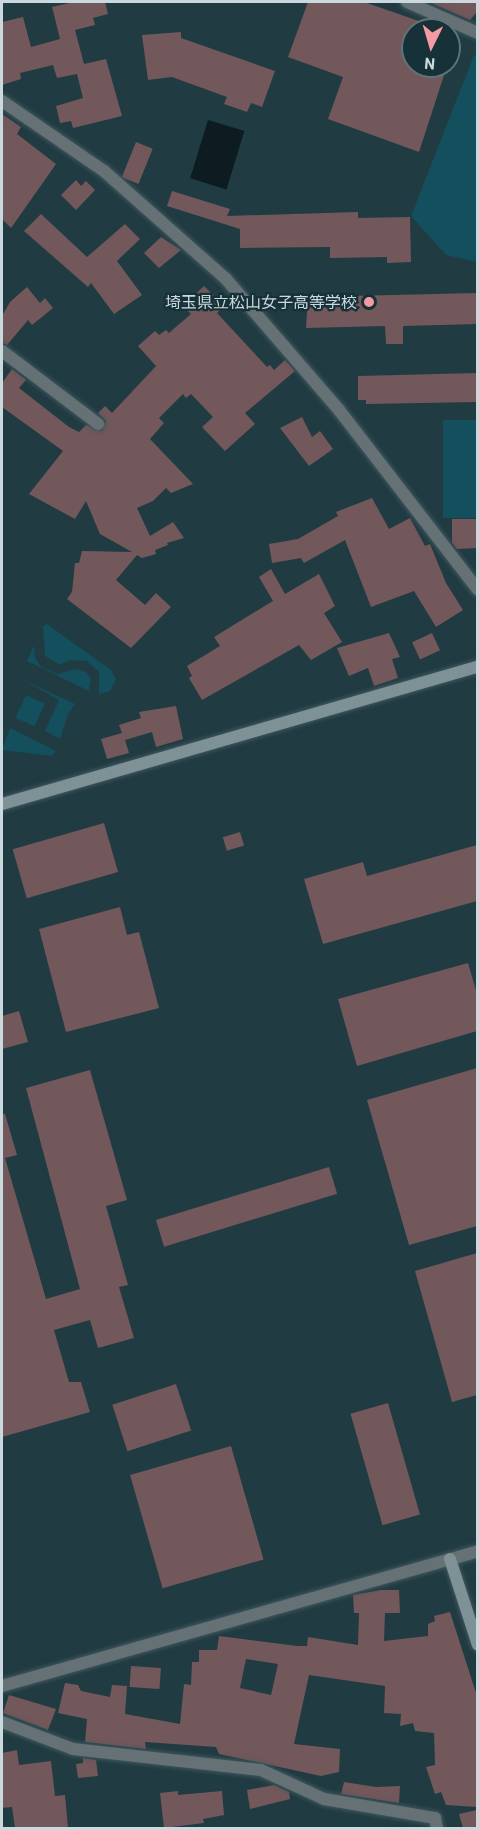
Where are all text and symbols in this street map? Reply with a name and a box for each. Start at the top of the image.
north arrow [401,18,461,78]
text: N [423,55,436,74]
place label: 埼玉県立松山女子高等学校 [165,292,357,312]
marker: 埼玉県立松山女子高等学校 [362,295,376,309]

